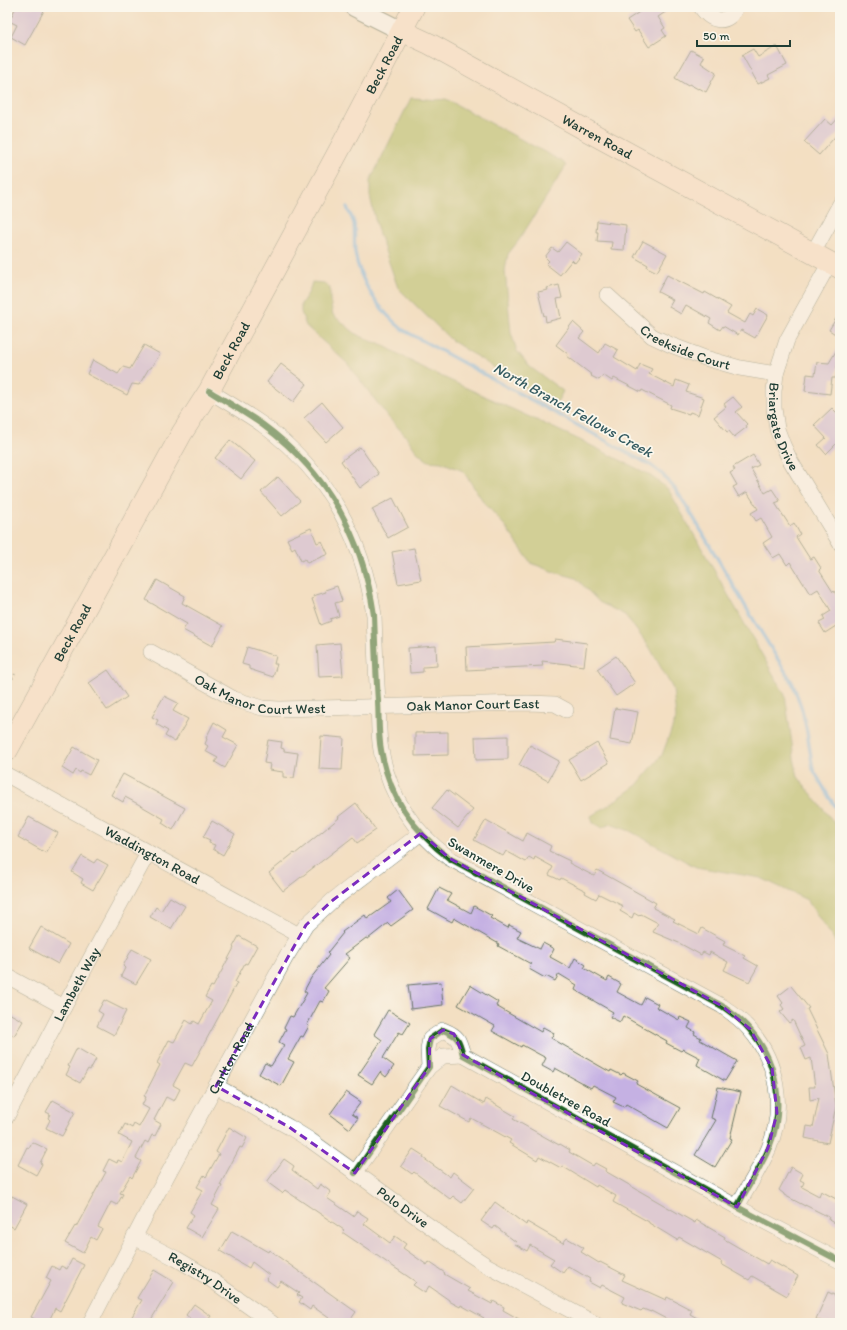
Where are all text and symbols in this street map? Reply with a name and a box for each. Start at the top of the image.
scale bar [697,22,790,48]
text: 50 m [703,29,729,43]
street label: Beck Road [362,32,406,97]
street label: Warren Road [559,110,636,163]
street label: Beck Road [208,318,254,382]
street label: Creekside Court [636,321,732,373]
water label: North Branch Fellows Creek [490,359,657,462]
street label: Briargate Drive [766,381,803,474]
street label: Beck Road [49,601,95,665]
street label: Oak Manor Court West [192,670,326,718]
street label: Oak Manor Court East [406,694,540,714]
street label: Waddington Road [102,822,204,888]
street label: Swanmere Drive [445,833,538,897]
street label: Lambeth Way [50,944,104,1024]
street label: Carlton Road [204,1019,258,1097]
street label: Doubletree Road [518,1067,614,1131]
street label: Polo Drive [374,1183,433,1232]
street label: Registry Drive [166,1248,246,1308]

